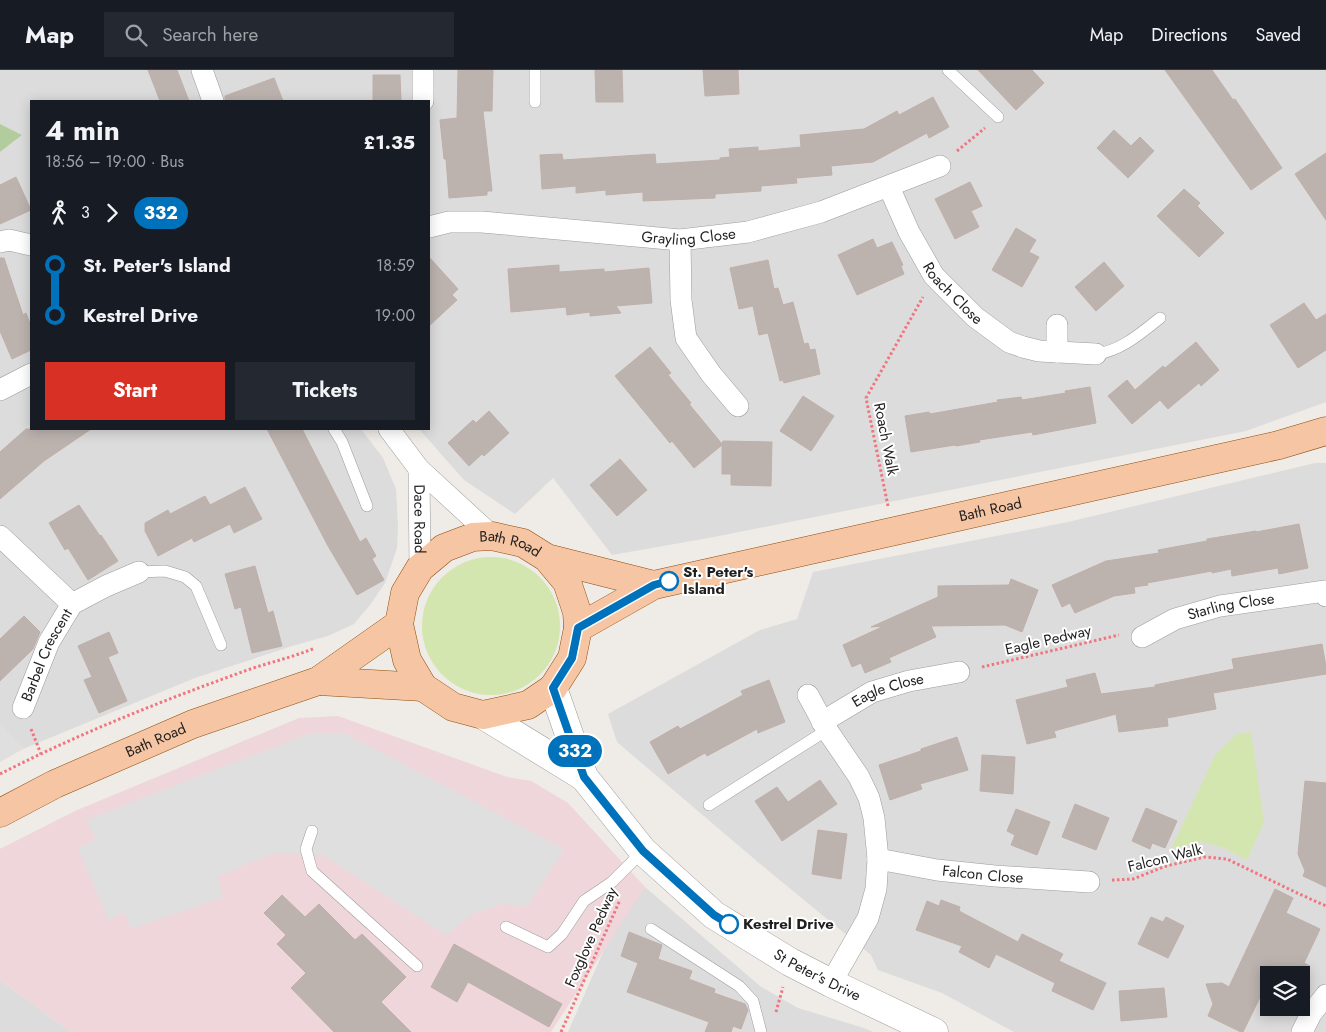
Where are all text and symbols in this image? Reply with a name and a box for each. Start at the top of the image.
search box [104,12,454,57]
text: Map [25,17,74,52]
icon: search [122,21,150,49]
text: Search here [162,21,258,48]
text: Map [1090,22,1123,48]
text: Directions [1151,22,1227,48]
text: Saved [1255,22,1301,48]
text: 4 min [45,110,120,151]
text: £1.35 [364,129,415,156]
text: 18:56 – 19:00 · Bus [45,150,184,173]
icon: walk [45,199,73,227]
icon: forward [98,199,126,227]
text: 332 [144,200,178,226]
text: 3 [81,201,90,224]
street label: Grayling Close [640,223,737,251]
text: St. Peter's Island [83,252,231,279]
text: 18:59 [376,254,415,277]
street label: Roach Close [917,258,987,330]
text: Kestrel Drive [83,302,198,329]
text: 19:00 [375,304,415,327]
button: Start [45,362,225,420]
button: Tickets [235,362,415,420]
street label: Roach Walk [868,401,904,478]
street label: Dace Road [408,484,431,554]
street label: Bath Road [957,492,1024,527]
street label: Bath Road [479,525,545,563]
place label: St. Peter's Island [683,561,754,600]
marker: St. Peter's Island [659,571,679,591]
street label: Starling Close [1185,587,1276,626]
street label: Barbel Crescent [16,604,78,705]
street label: Eagle Pedway [1003,619,1094,661]
street label: Eagle Close [847,668,926,713]
street label: Bath Road [122,717,189,763]
line badge: 332 [546,735,604,767]
text: 332 [558,738,592,764]
street label: Falcon Walk [1125,838,1205,878]
street label: Falcon Close [941,860,1024,889]
street label: Foxglove Pedway [559,883,623,991]
place label: Kestrel Drive [743,913,834,935]
marker: Kestrel Drive [719,914,739,934]
street label: St Peter's Drive [769,943,865,1007]
map controls [1260,966,1310,1016]
button: layers [1260,966,1310,1016]

